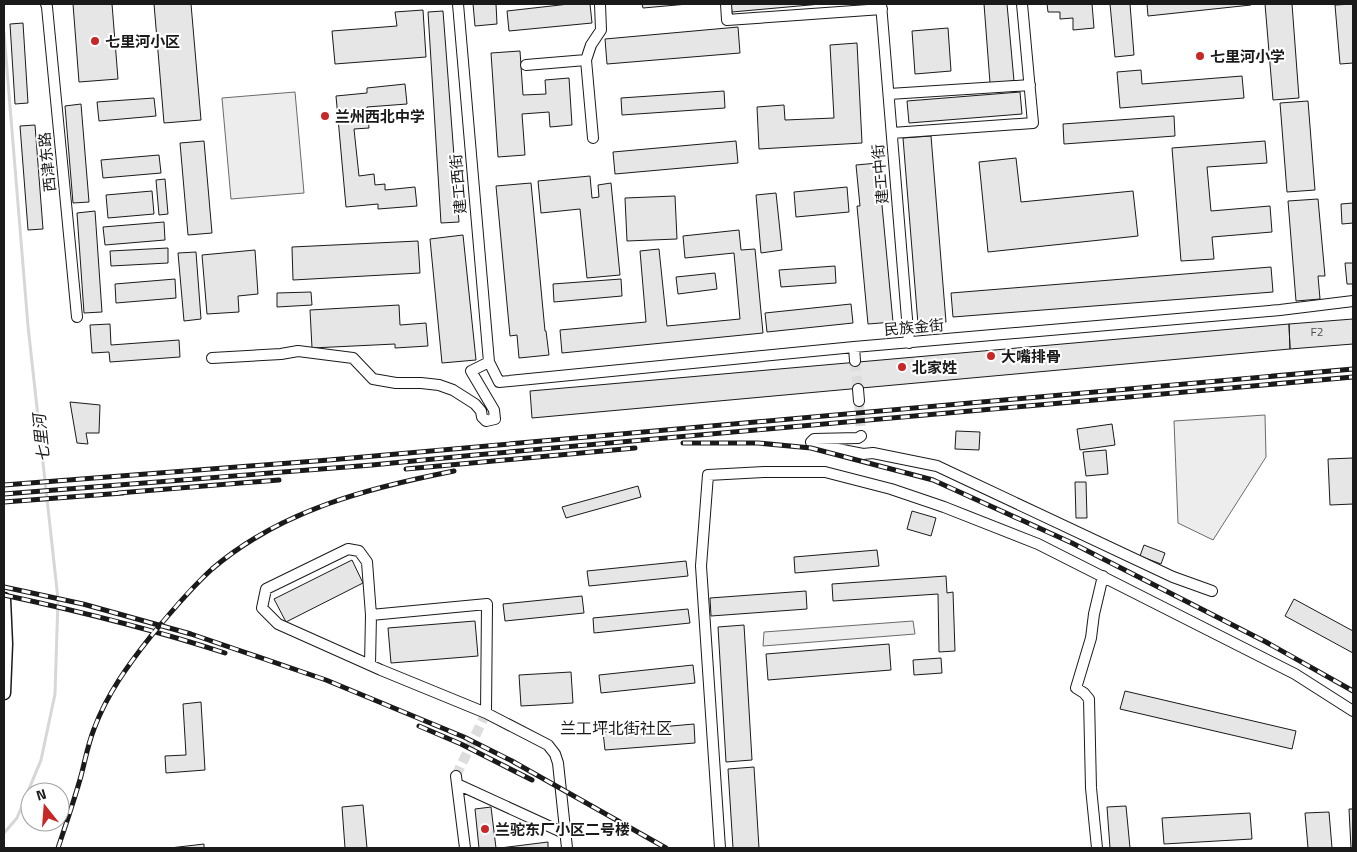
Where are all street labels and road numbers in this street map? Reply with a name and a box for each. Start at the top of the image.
street label: 西津东路 [32,131,62,193]
street label: 建工中街 [866,143,894,205]
street label: 建工西街 [444,153,472,215]
street label: 民族金街 [883,313,945,341]

